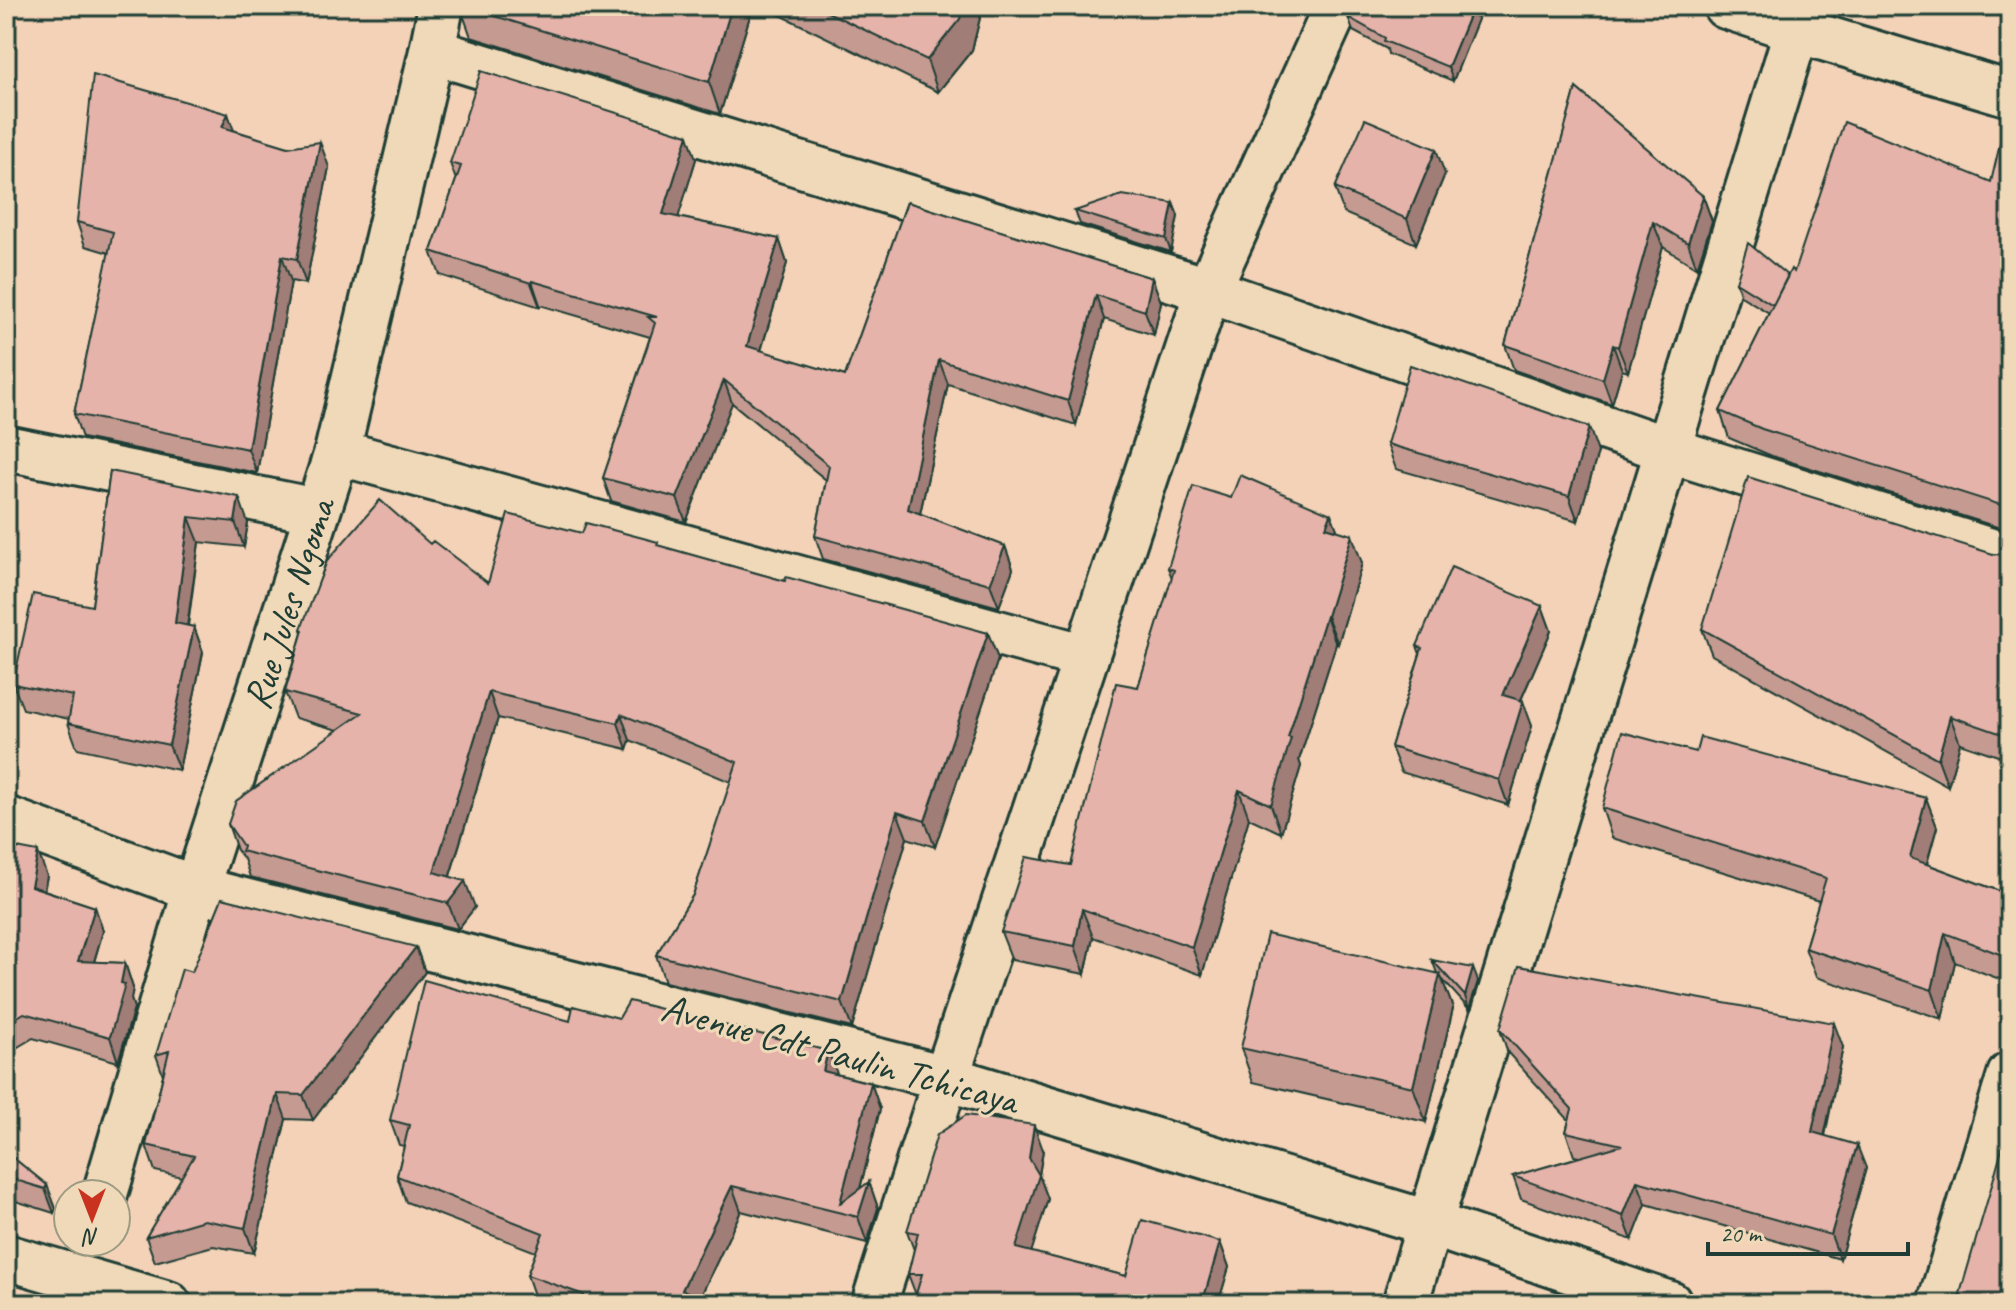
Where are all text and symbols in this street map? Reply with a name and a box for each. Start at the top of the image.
street label: Rue Jules Ngoma [232,489,347,715]
street label: Avenue Cdt Paulin Tchicaya [656,982,1027,1126]
north arrow [52,1178,132,1258]
scale bar [1708,1206,1908,1256]
text: 20 m [1720,1219,1763,1249]
text: N [82,1223,99,1251]

